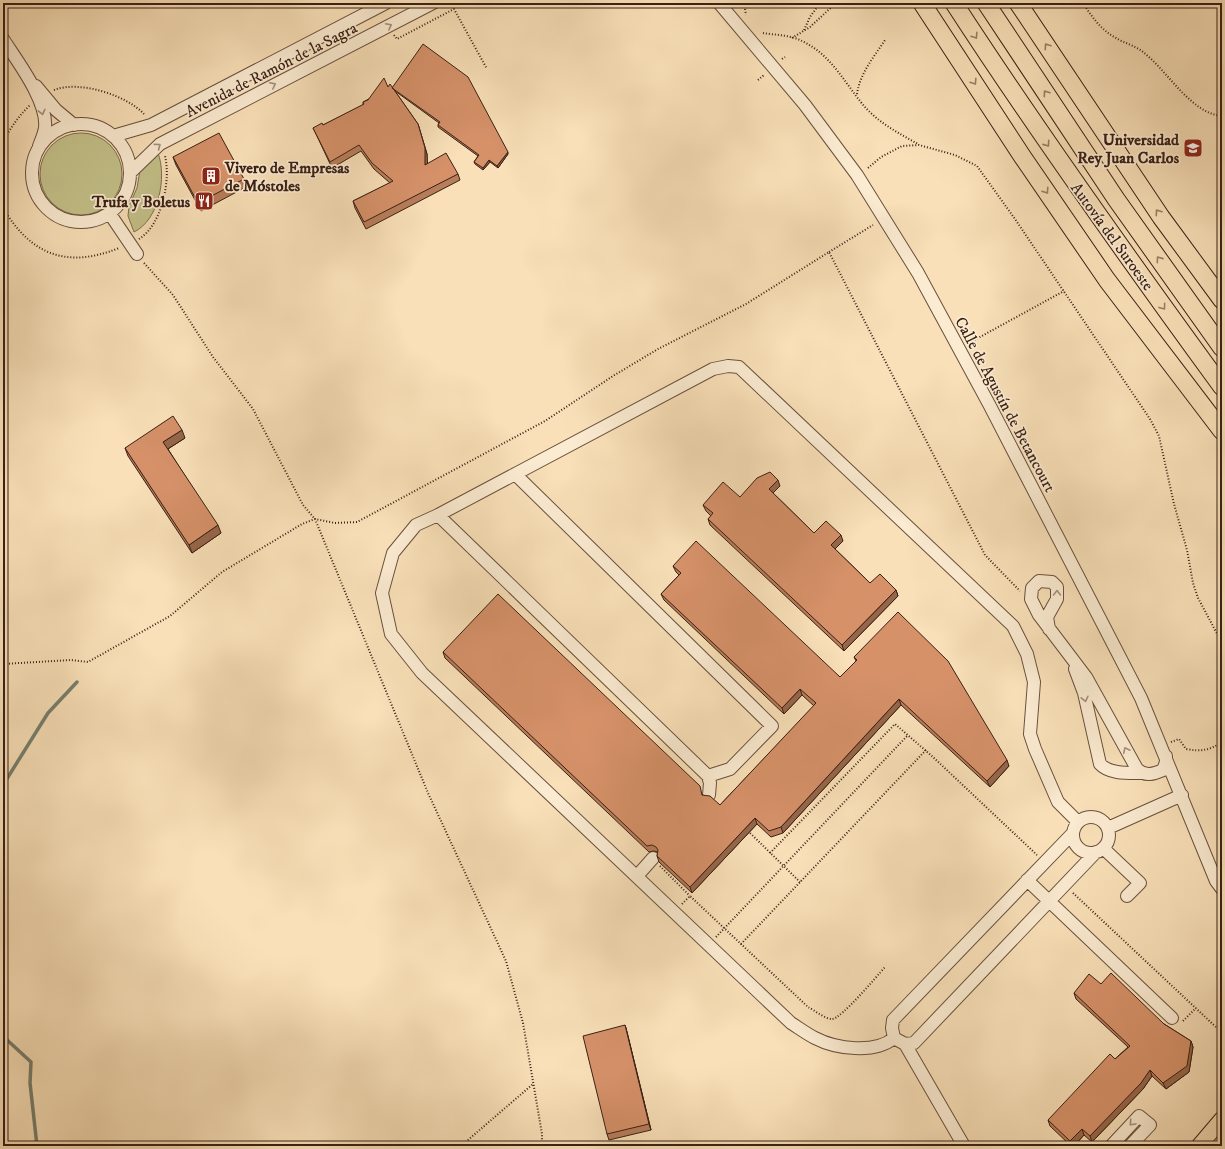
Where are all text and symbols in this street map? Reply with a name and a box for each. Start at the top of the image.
street label: Avenida de Ramón de la Sagra [182,18,361,122]
one-way arrow [385,24,392,31]
one-way arrow [970,32,978,39]
one-way arrow [1045,43,1052,50]
one-way arrow [969,78,976,85]
one-way arrow [269,83,276,90]
one-way arrow [1044,91,1051,98]
one-way arrow [38,109,46,116]
place label: Universidad Rey Juan Carlos [1077,130,1180,168]
school or university icon: Universidad Rey Juan Carlos [1182,137,1204,159]
one-way arrow [1042,140,1050,147]
one-way arrow [154,144,161,151]
place label: Vivero de Empresas de Móstoles [224,158,350,196]
building icon: Vivero de Empresas de Móstoles [200,165,222,187]
street label: Autovía del Suroeste [1066,179,1158,295]
one-way arrow [1041,186,1048,193]
restaurant icon: Trufa y Boletus [193,190,215,212]
place label: Trufa y Boletus [91,192,191,212]
one-way arrow [1155,209,1163,216]
one-way arrow [1156,256,1164,263]
one-way arrow [1159,302,1166,309]
street label: Calle de Agustín de Betancourt [950,313,1060,496]
one-way arrow [1053,590,1061,596]
one-way arrow [1081,696,1089,702]
one-way arrow [1123,746,1131,754]
one-way arrow [1130,1118,1137,1126]

